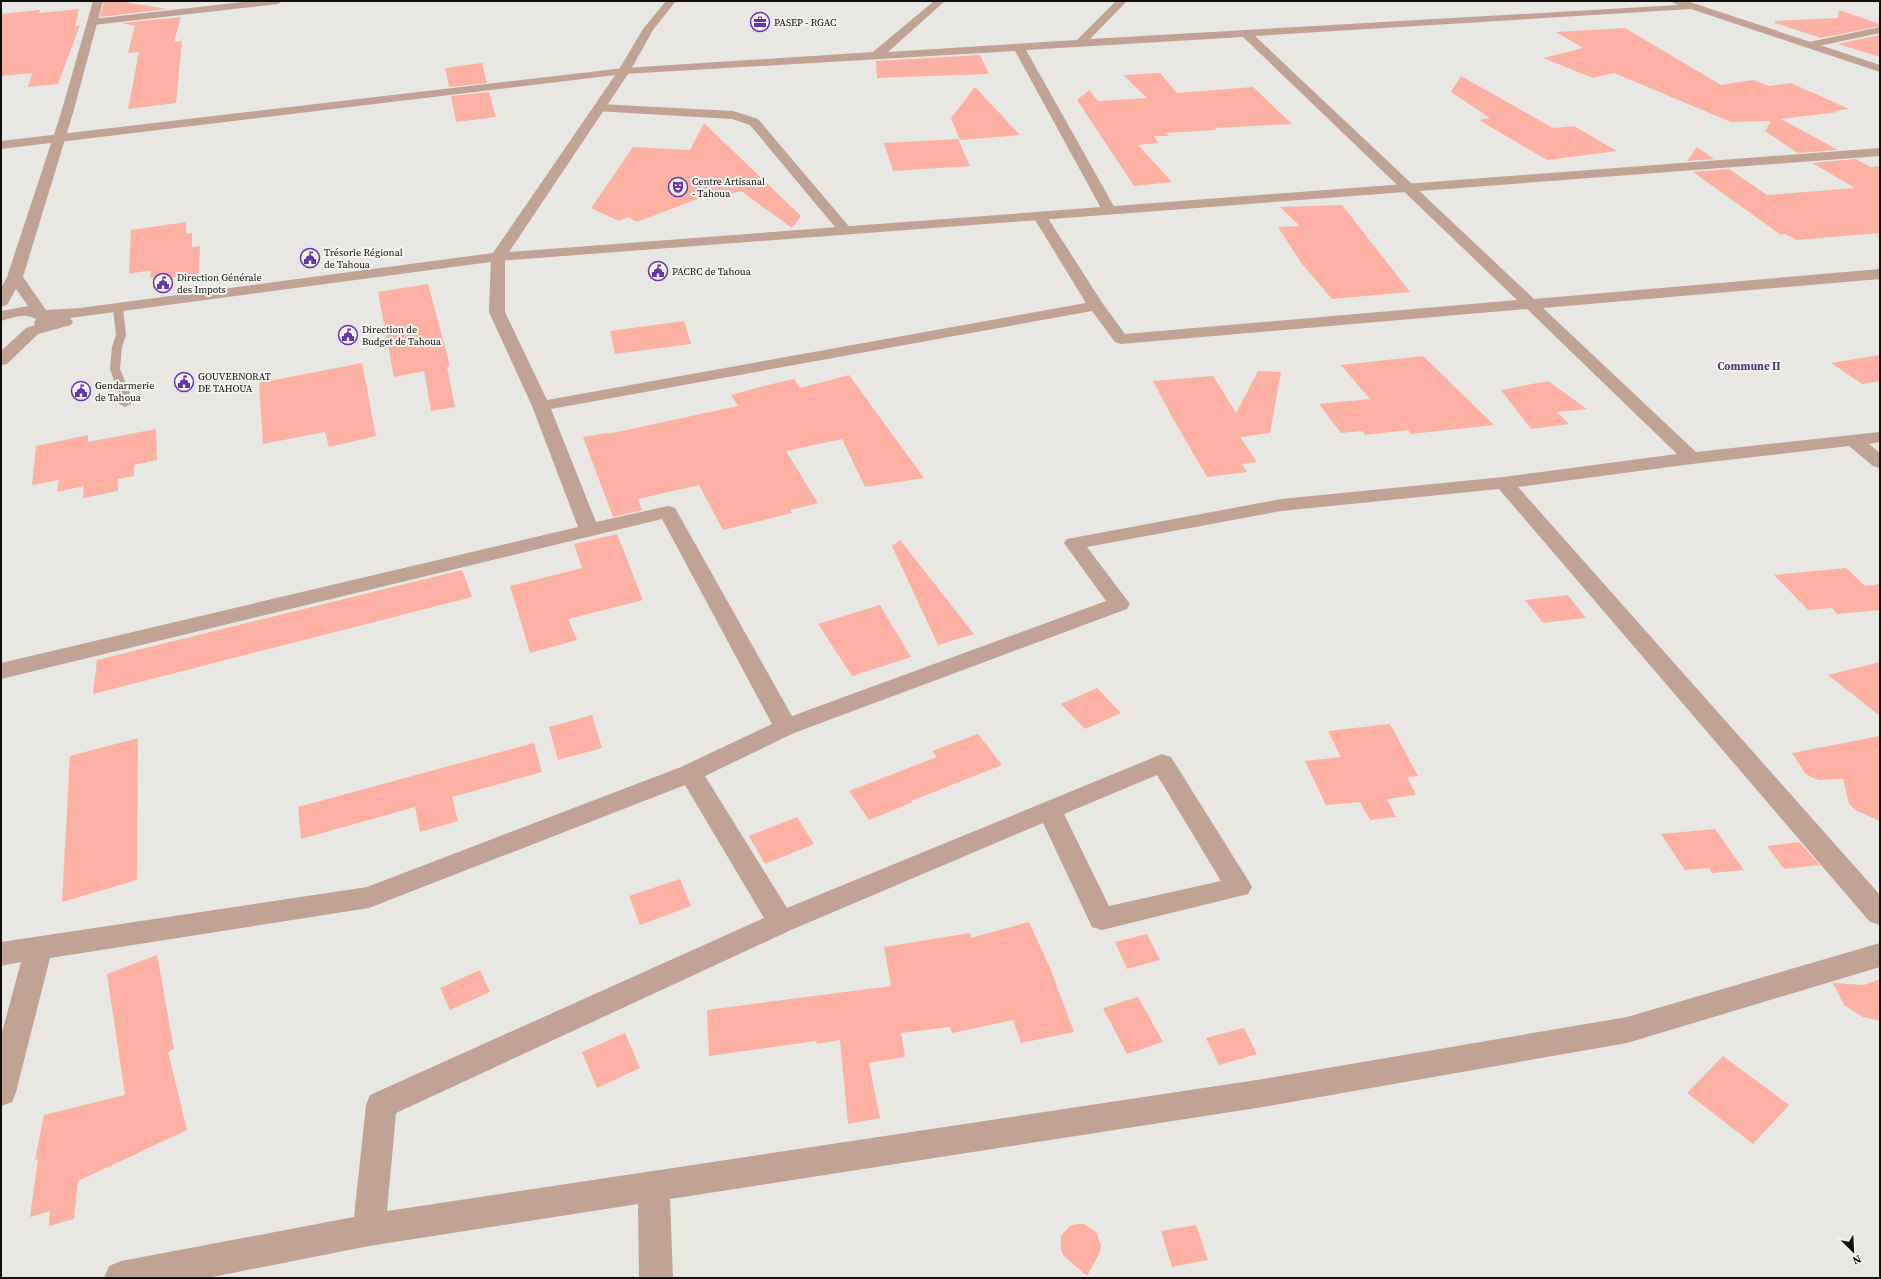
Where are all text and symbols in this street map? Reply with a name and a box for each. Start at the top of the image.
office icon: PASEP - RGAC [749,11,771,33]
place label: PASEP - RGAC [774,16,836,29]
place label: Centre Artisanal - Tahoua [692,175,765,200]
theatre icon: Centre Artisanal - Tahoua [667,176,689,198]
place label: Trésorie Régional de Tahoua [324,246,403,271]
public building icon: Trésorie Régional de Tahoua [299,247,321,269]
public building icon: PACRC de Tahoua [647,260,669,282]
place label: PACRC de Tahoua [672,265,752,278]
place label: Direction Générale des Impots [177,271,262,296]
public building icon: Direction Générale des Impots [152,272,174,294]
place label: Direction de Budget de Tahoua [362,323,442,348]
public building icon: Direction de Budget de Tahoua [337,324,359,346]
district label: Commune II [1717,359,1781,374]
place label: GOUVERNORAT DE TAHOUA [198,370,271,395]
public building icon: GOUVERNORAT DE TAHOUA [173,371,195,393]
place label: Gendarmerie de Tahoua [95,379,154,404]
public building icon: Gendarmerie de Tahoua [70,380,92,402]
north arrow [1833,1231,1873,1271]
text: N [1850,1251,1864,1268]

